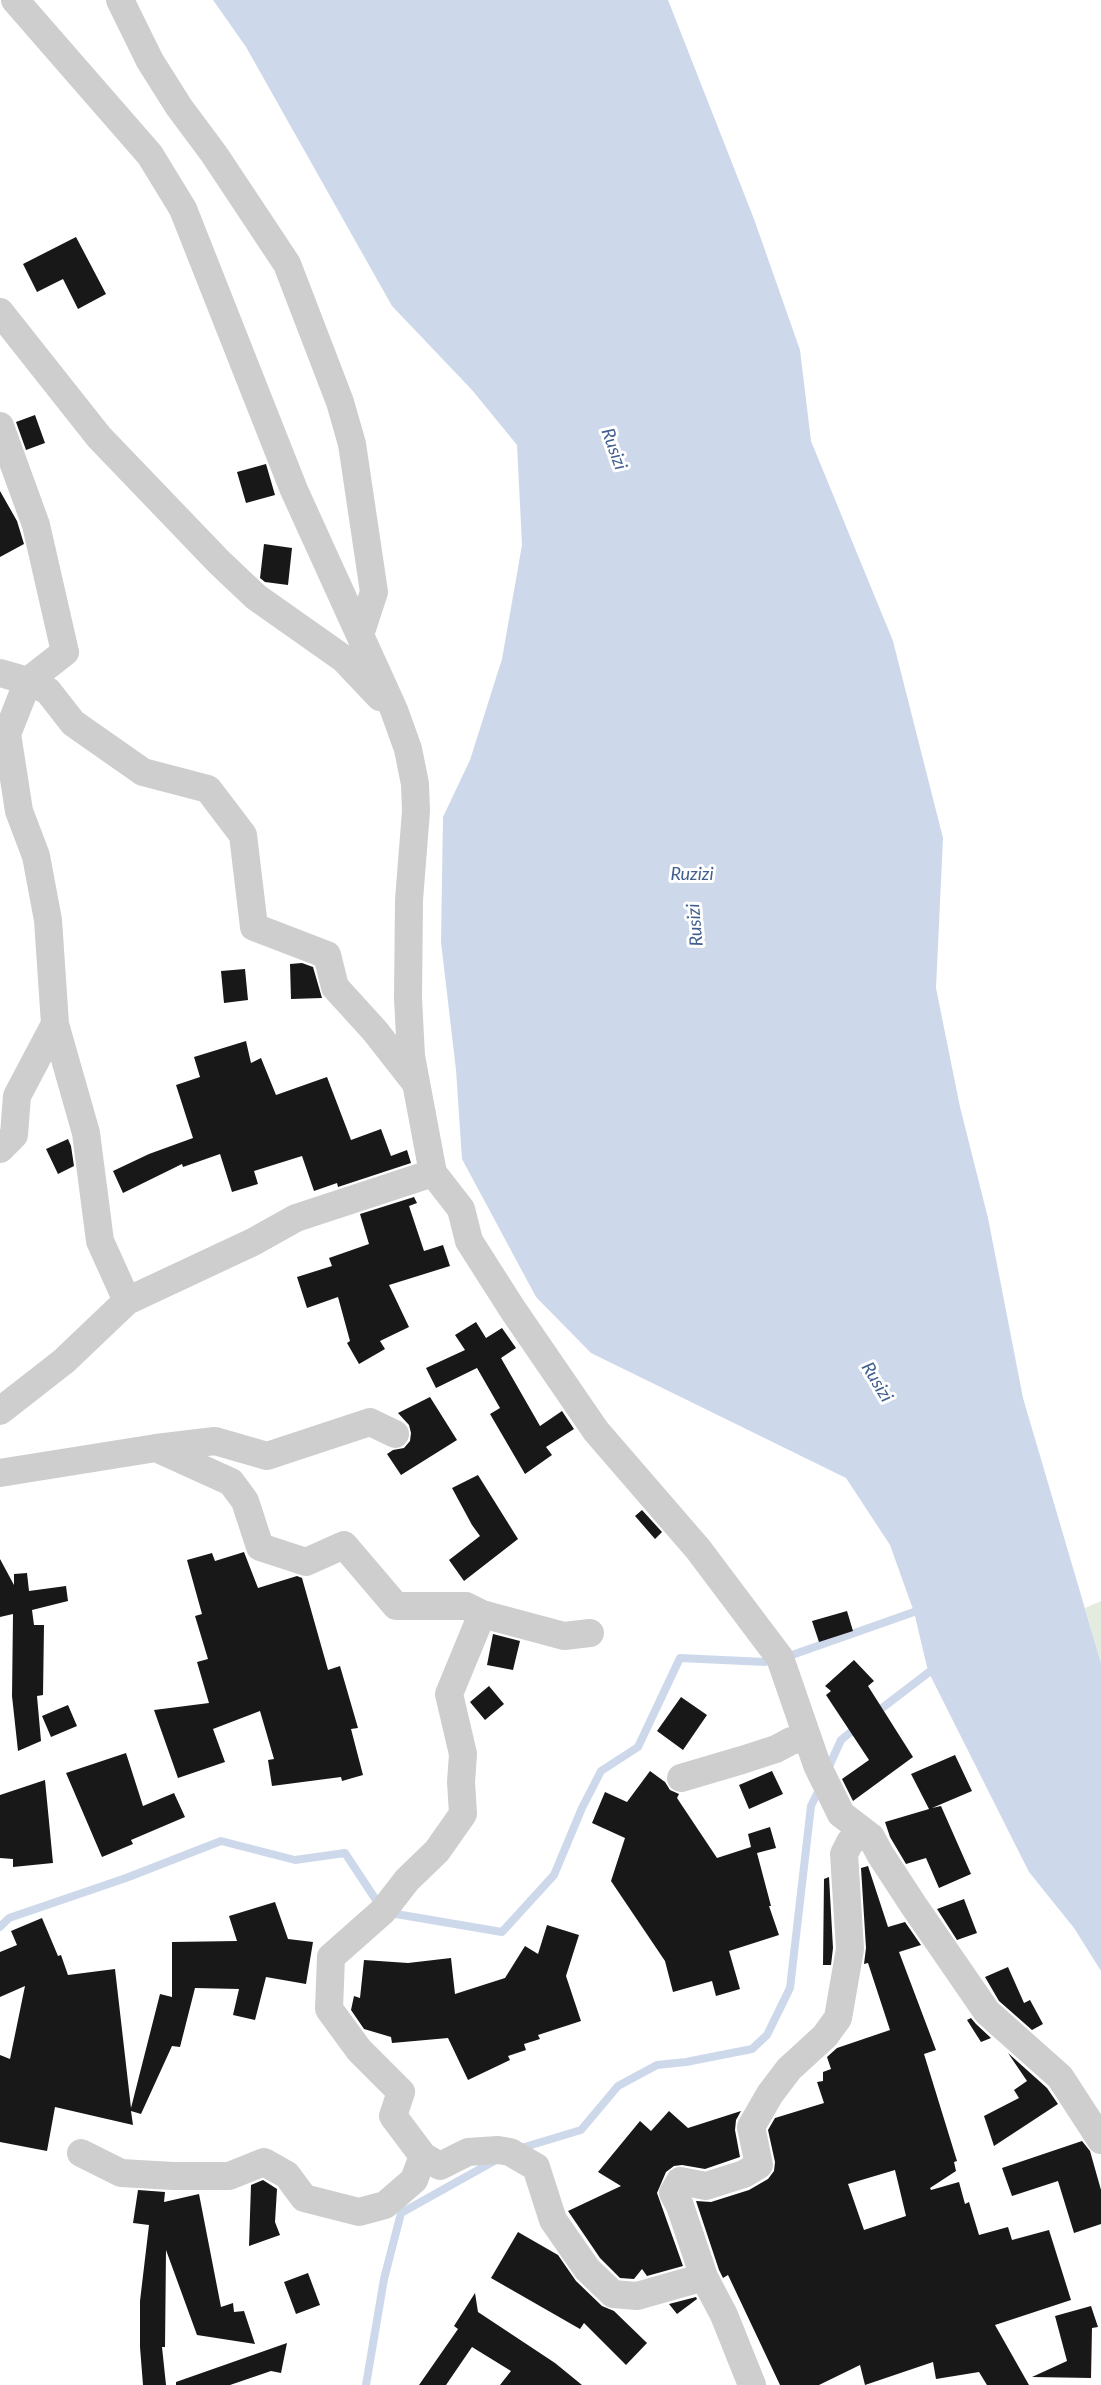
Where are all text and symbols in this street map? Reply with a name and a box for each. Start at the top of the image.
water label: Rusizi [597,425,631,473]
water label: Ruzizi [670,863,714,885]
water label: Rusizi [682,903,708,947]
water label: Rusizi [857,1358,897,1406]

